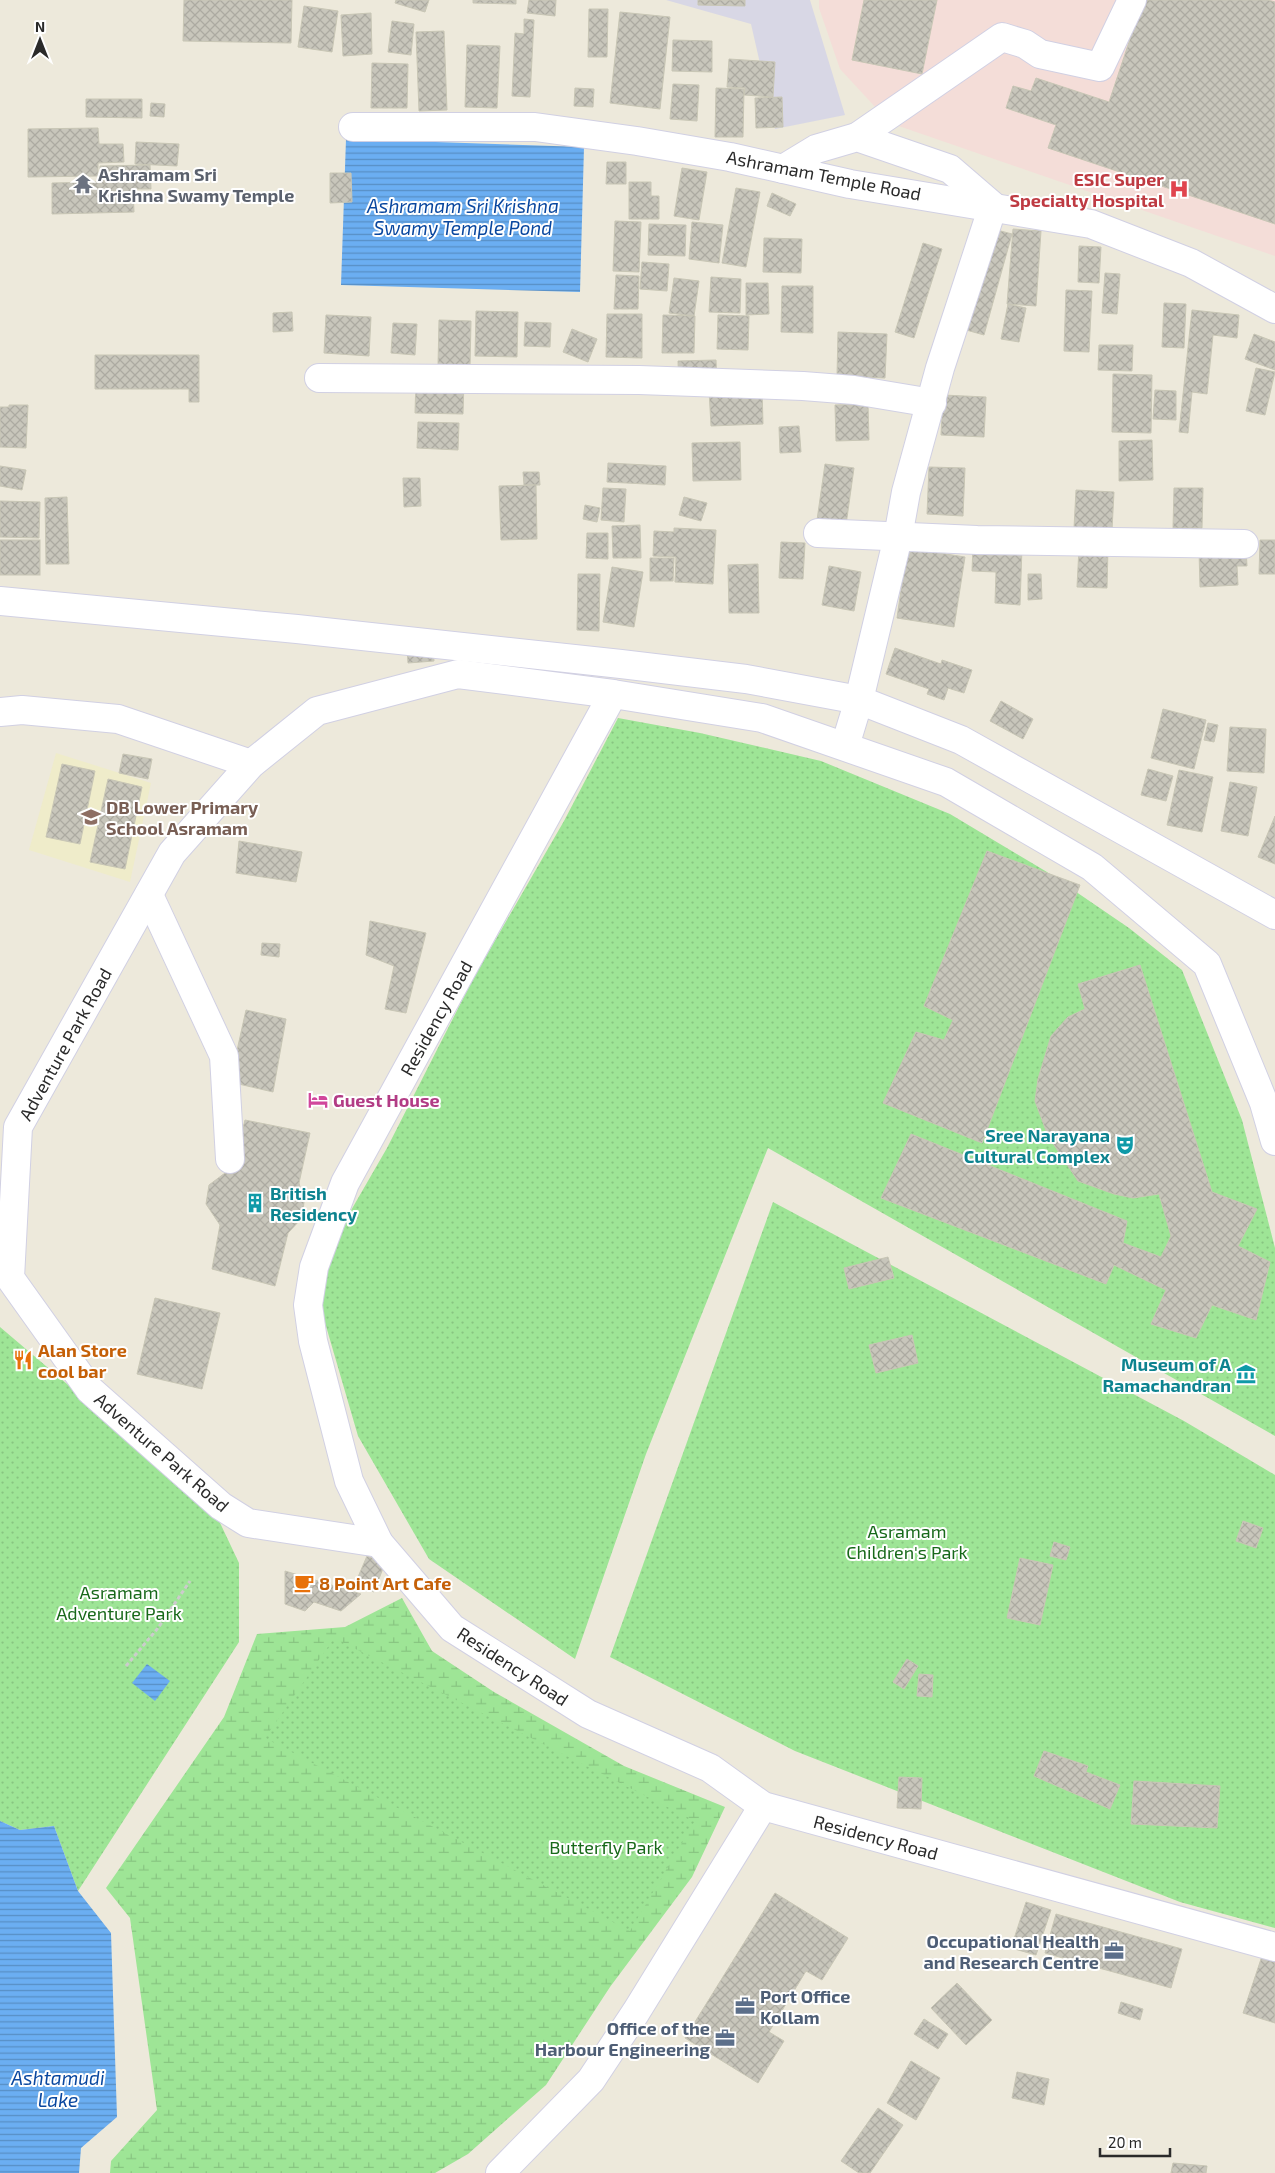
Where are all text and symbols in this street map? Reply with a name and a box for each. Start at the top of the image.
north arrow [15,15,65,65]
text: N [35,18,45,35]
street label: Ashramam Temple Road [725,145,923,205]
place label: Ashramam Sri Krishna Swamy Temple [98,163,294,206]
place label: ESIC Super Specialty Hospital [1009,168,1164,211]
temple icon: Ashramam Sri Krishna Swamy Temple [72,173,94,195]
hospital icon: ESIC Super Specialty Hospital [1168,178,1190,200]
water label: Ashramam Sri Krishna Swamy Temple Pond [366,194,559,240]
place label: DB Lower Primary School Asramam [106,796,259,839]
school or university icon: DB Lower Primary School Asramam [80,806,102,828]
street label: Residency Road [395,957,477,1079]
street label: Adventure Park Road [14,964,116,1124]
hotel icon: Guest House [307,1089,329,1111]
place label: Guest House [333,1089,440,1111]
place label: Sree Narayana Cultural Complex [964,1124,1111,1167]
theatre icon: Sree Narayana Cultural Complex [1114,1134,1136,1156]
place label: British Residency [270,1182,358,1225]
building icon: British Residency [244,1192,266,1214]
place label: Alan Store cool bar [38,1339,127,1382]
restaurant icon: Alan Store cool bar [12,1349,34,1371]
place label: Museum of A Ramachandran [1102,1353,1231,1396]
museum icon: Museum of A Ramachandran [1235,1363,1257,1385]
street label: Adventure Park Road [90,1388,234,1516]
park label: Asramam Children's Park [846,1520,968,1563]
cafe icon: 8 Point Art Cafe [293,1572,315,1594]
place label: 8 Point Art Cafe [319,1572,451,1594]
park label: Asramam Adventure Park [56,1581,182,1624]
street label: Residency Road [453,1622,573,1710]
street label: Residency Road [811,1810,941,1864]
park label: Butterfly Park [549,1836,663,1858]
place label: Occupational Health and Research Centre [924,1930,1099,1973]
office icon: Occupational Health and Research Centre [1103,1940,1125,1962]
place label: Port Office Kollam [760,1985,851,2028]
office icon: Port Office Kollam [734,1995,756,2017]
place label: Office of the Harbour Engineering [535,2017,711,2060]
office icon: Office of the Harbour Engineering [714,2027,736,2049]
water label: Ashtamudi Lake [10,2066,105,2111]
scale bar [1100,2126,1170,2158]
text: 20 m [1108,2133,1142,2151]

